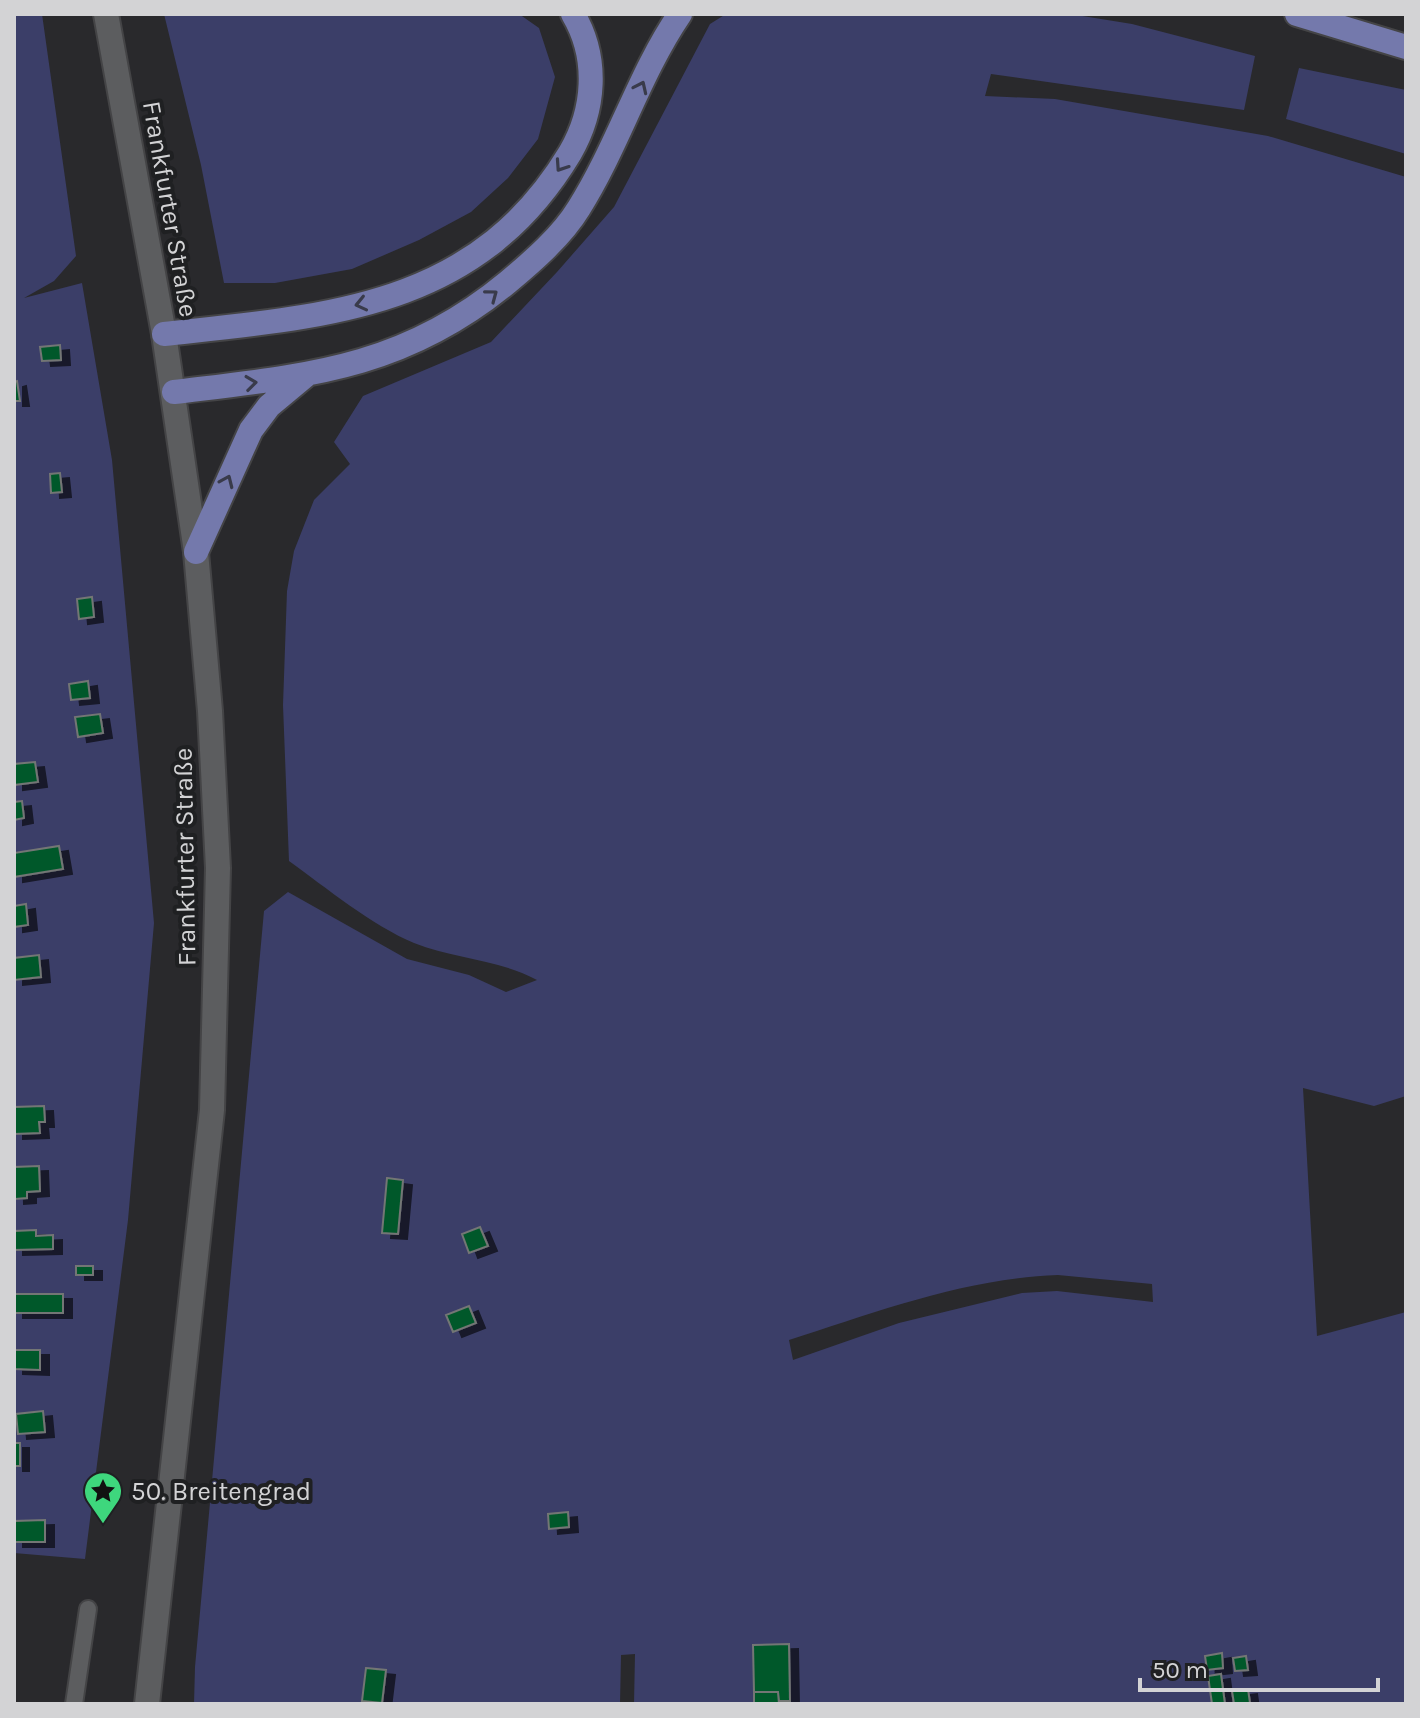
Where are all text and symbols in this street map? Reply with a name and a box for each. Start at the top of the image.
one-way arrow [632,81,648,95]
street label: Frankfurter Straße [136,99,204,319]
one-way arrow [556,157,571,171]
one-way arrow [483,290,498,304]
one-way arrow [354,295,368,312]
one-way arrow [245,374,258,391]
one-way arrow [218,475,234,489]
street label: Frankfurter Straße [168,747,202,967]
place icon: 50. Breitengrad [82,1470,124,1525]
place label: 50. Breitengrad [131,1476,311,1507]
scale bar [1140,1642,1378,1692]
text: 50 m [1152,1656,1208,1684]

